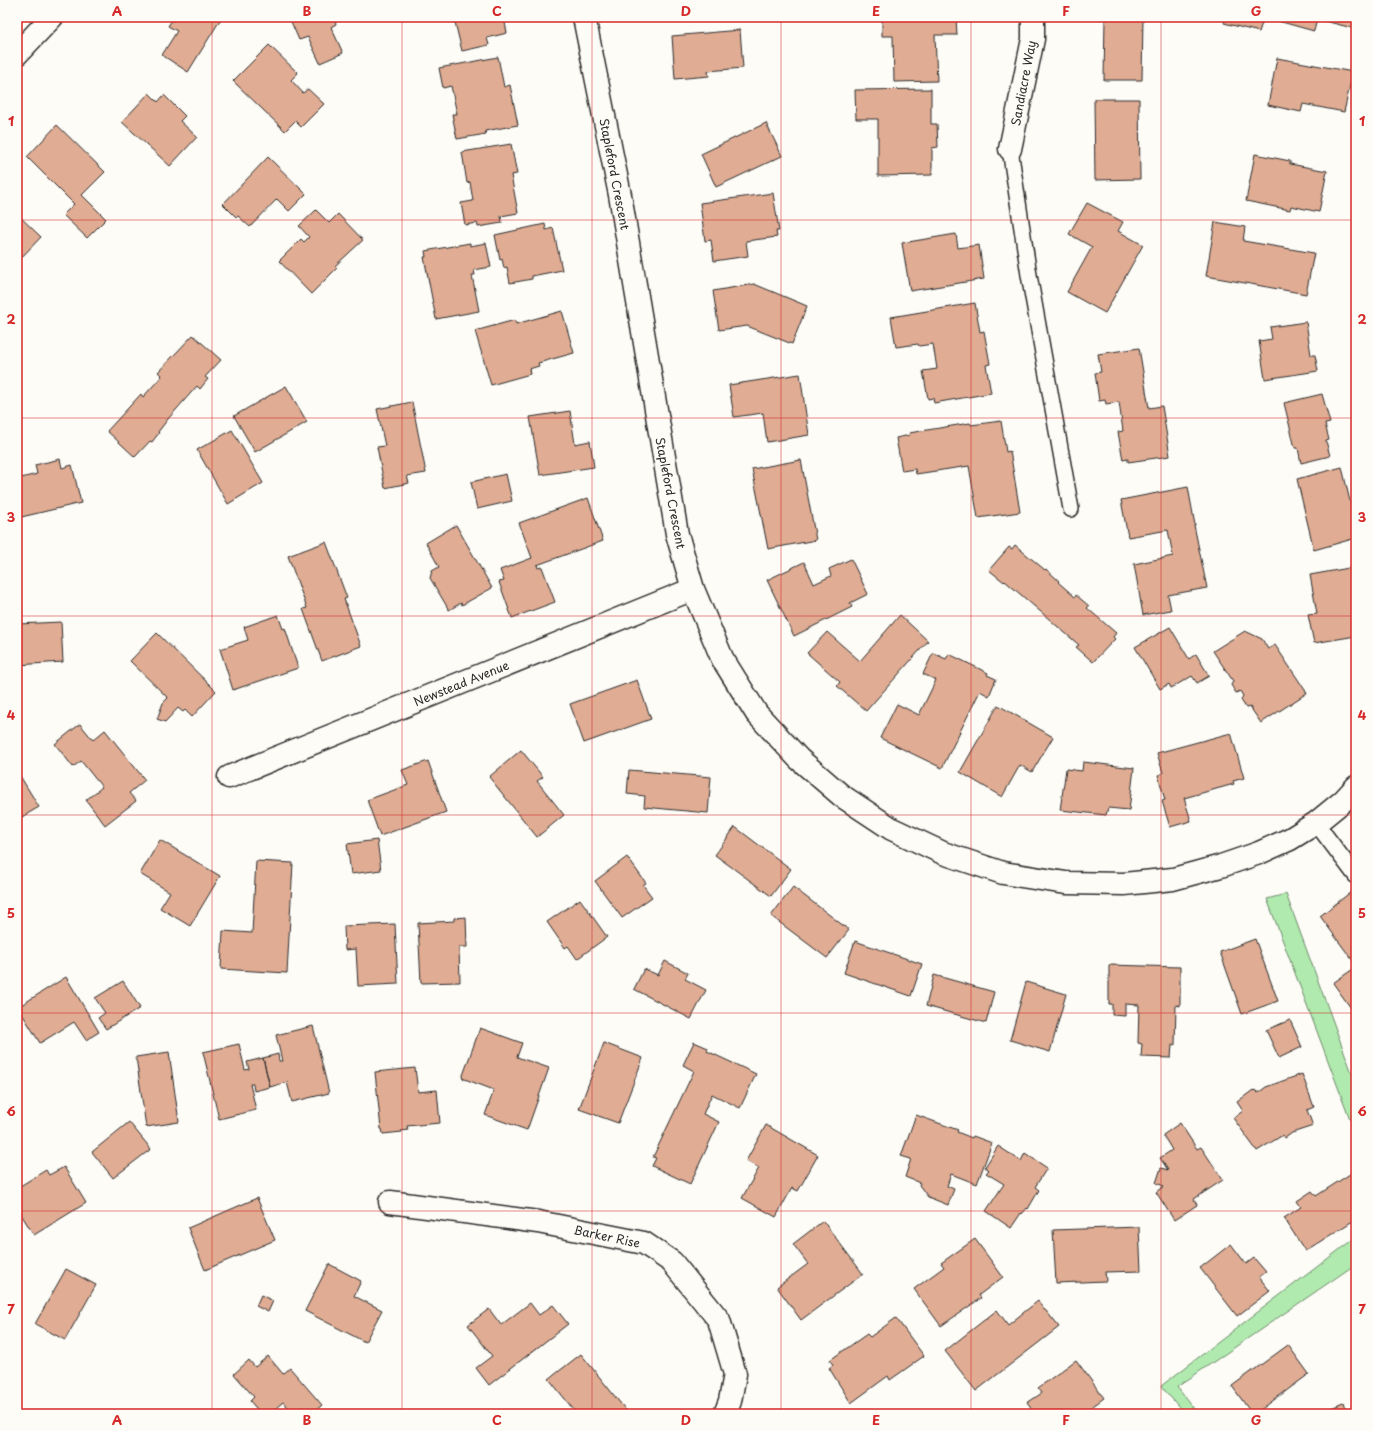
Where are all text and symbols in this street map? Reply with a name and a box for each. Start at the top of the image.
text: A [112,1,122,20]
text: B [303,1,312,20]
text: C [492,1,502,20]
text: D [681,1,691,20]
text: E [872,1,880,20]
text: F [1062,1,1070,20]
text: G [1251,1,1261,20]
street label: Sandiacre Way [1006,39,1040,127]
text: 1 [8,111,14,130]
text: 1 [1359,111,1365,130]
street label: Stapleford Crescent [595,117,635,231]
text: 2 [6,309,16,328]
text: 2 [1357,309,1367,328]
street label: Stapleford Crescent [651,436,691,550]
text: 3 [7,507,16,526]
text: 3 [1358,507,1367,526]
street label: Newstead Avenue [411,655,512,710]
text: 4 [7,705,16,724]
text: 4 [1358,705,1367,724]
text: 5 [7,903,15,922]
text: 5 [1358,903,1366,922]
text: 6 [6,1101,16,1120]
text: 6 [1357,1101,1367,1120]
street label: Barker Rise [572,1220,642,1252]
text: 7 [7,1299,15,1318]
text: 7 [1358,1299,1366,1318]
text: A [112,1410,122,1429]
text: B [303,1410,312,1429]
text: C [492,1410,502,1429]
text: D [681,1410,691,1429]
text: E [872,1410,880,1429]
text: F [1062,1410,1070,1429]
text: G [1251,1410,1261,1429]

